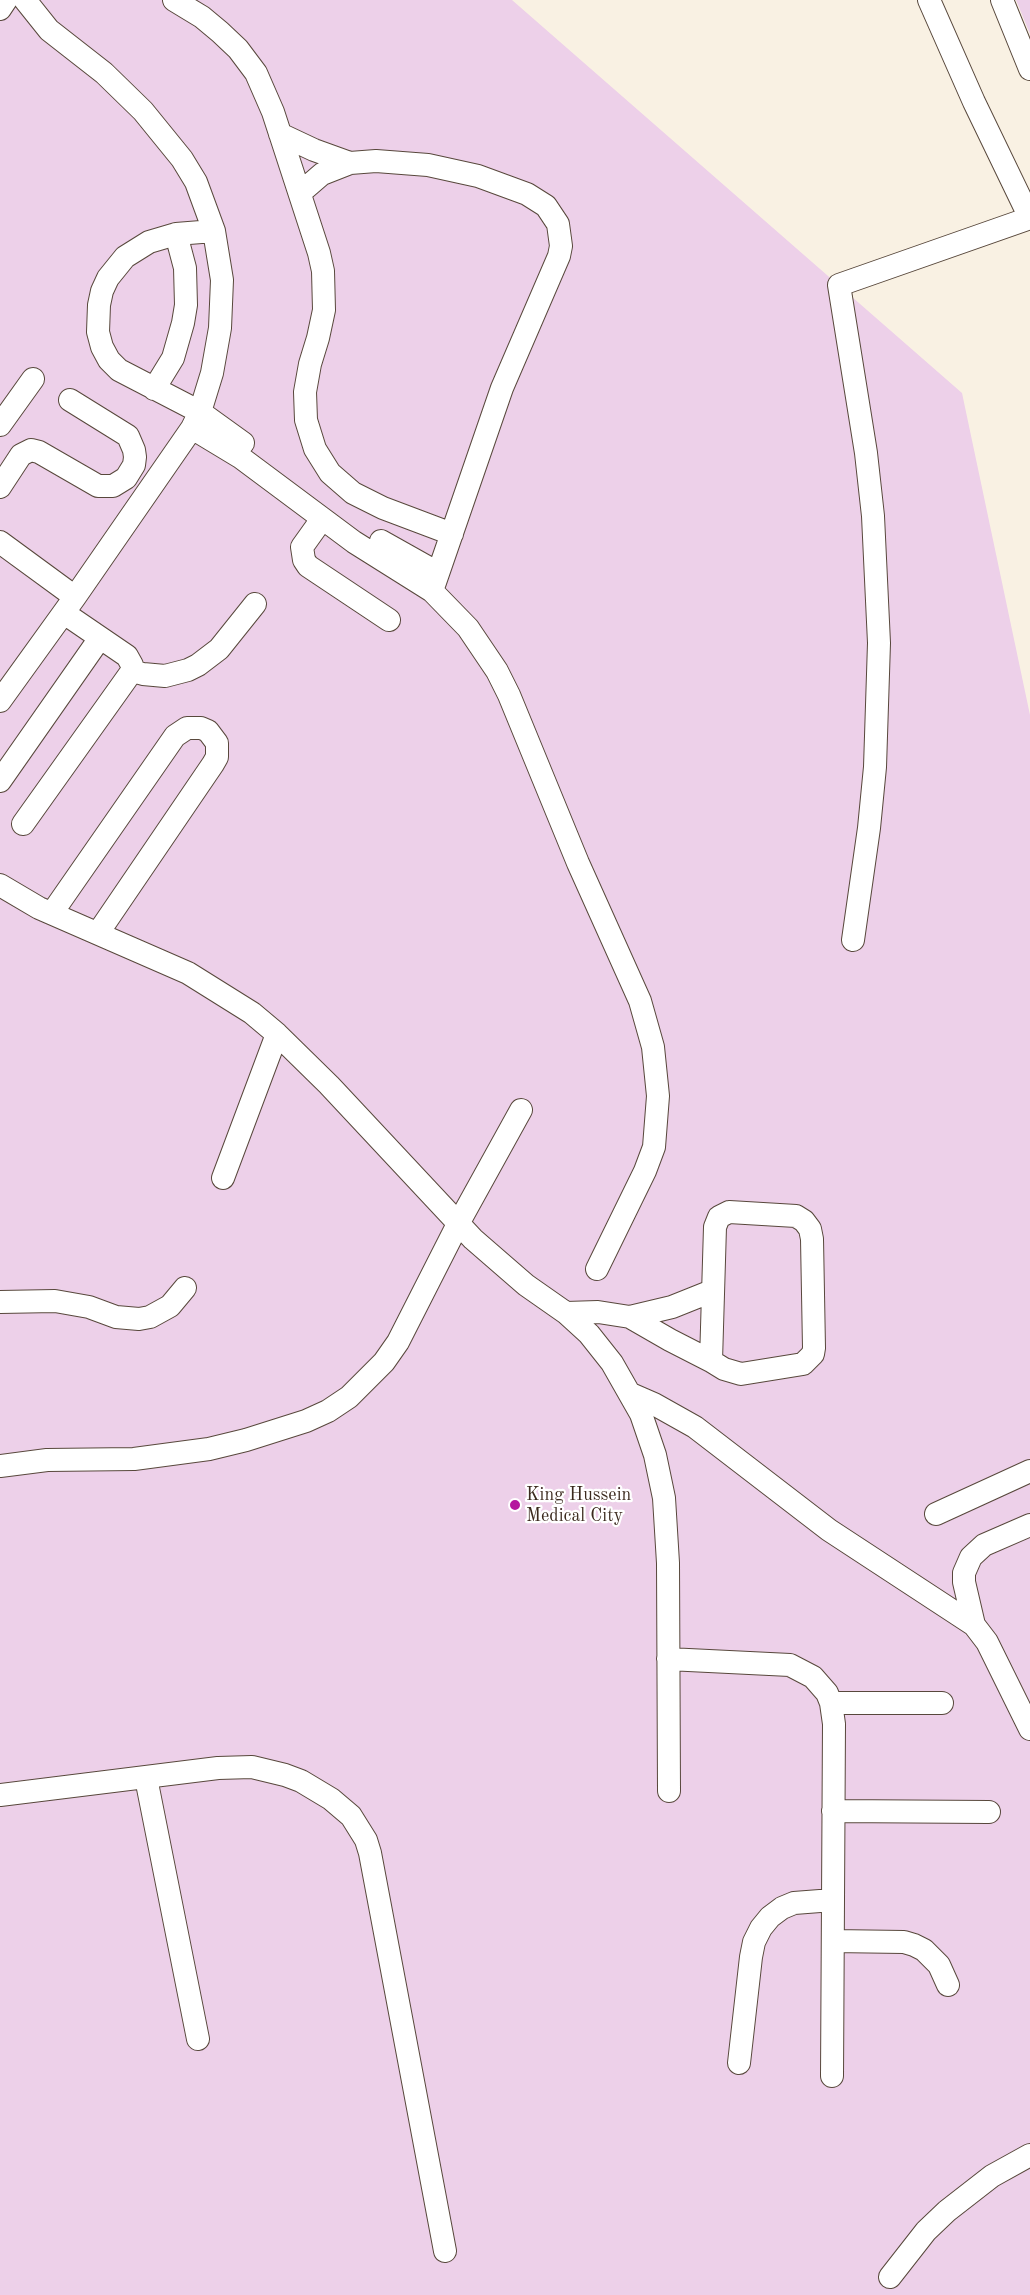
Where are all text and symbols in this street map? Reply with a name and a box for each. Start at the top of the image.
place label: King Hussein Medical City [526,1484,631,1526]
marker: King Hussein Medical City [508,1498,522,1512]

